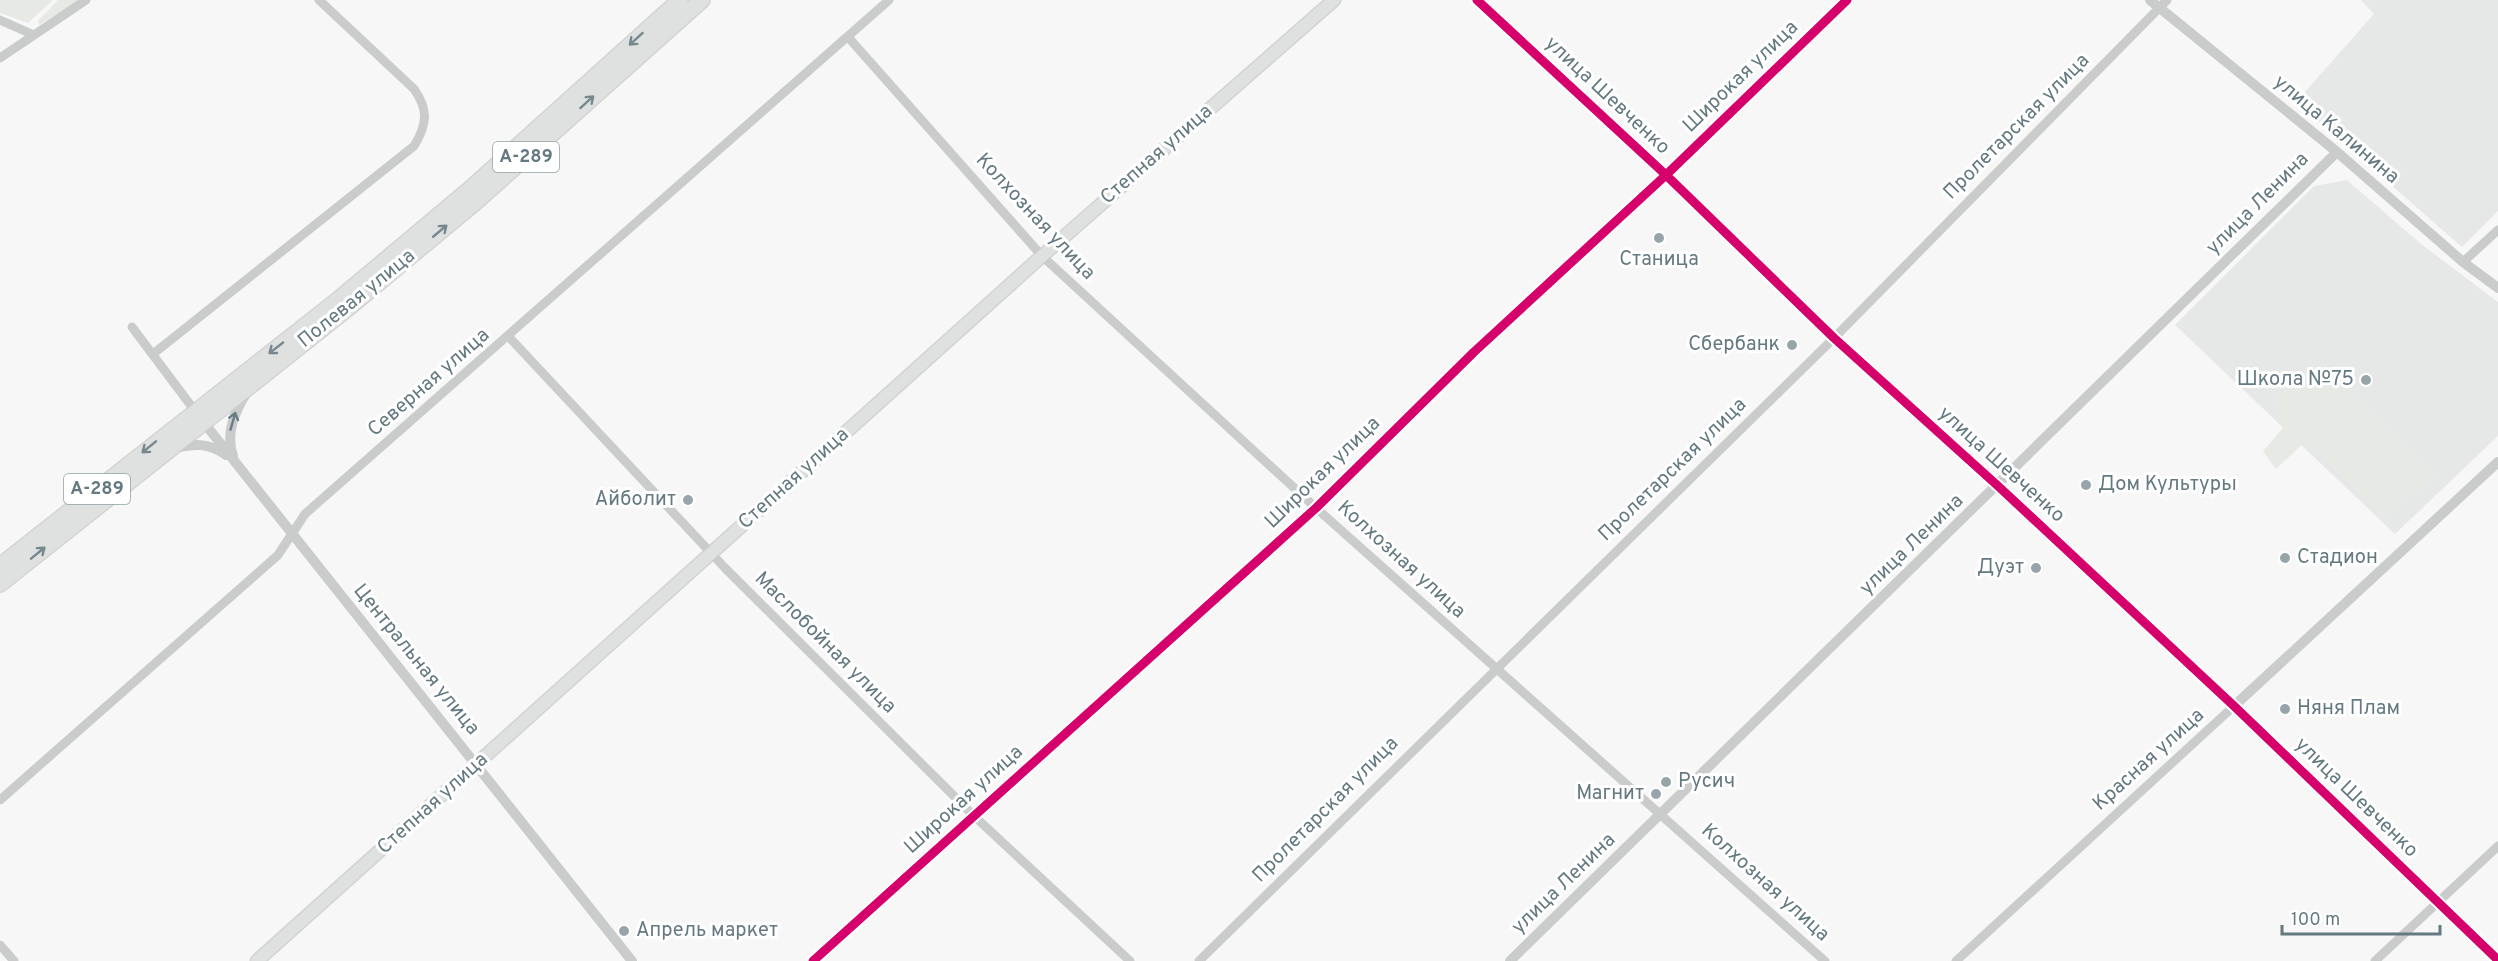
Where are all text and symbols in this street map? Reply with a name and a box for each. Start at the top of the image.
street label: Широкая улица [1678,15,1804,139]
street label: улица Шевченко [1539,31,1675,161]
one-way arrow [629,32,644,46]
street label: Пролетарская улица [1938,48,2096,206]
street label: улица Калинина [2268,70,2404,190]
one-way arrow [579,95,594,109]
street label: Степная улица [1095,99,1219,211]
road number: А-289 [493,142,559,172]
street label: улица Ленина [2201,147,2315,261]
street label: Колхозная улица [969,148,1101,286]
one-way arrow [432,224,447,238]
marker: Станица [1652,231,1666,245]
street label: Полевая улица [293,244,421,354]
place label: Станица [1619,247,1699,273]
street label: Северная улица [363,323,495,443]
place label: Сбербанк [1688,332,1780,358]
marker: Сбербанк [1785,338,1799,352]
one-way arrow [268,342,284,355]
place label: Школа №75 [2237,367,2354,393]
marker: Школа №75 [2359,373,2373,387]
street label: Пролетарская улица [1593,392,1753,548]
street label: улица Шевченко [1932,401,2070,529]
street label: Широкая улица [1260,411,1386,535]
one-way arrow [228,412,239,431]
street label: Степная улица [733,422,855,536]
one-way arrow [141,441,157,454]
place label: Дом Культуры [2098,472,2237,498]
road number: А-289 [64,474,130,504]
marker: Дом Культуры [2079,478,2093,492]
place label: Айболит [595,487,676,513]
street label: улица Ленина [1854,489,1970,601]
marker: Айболит [681,493,695,507]
street label: Колхозная улица [1331,495,1471,625]
place label: Стадион [2297,545,2378,571]
one-way arrow [30,547,46,560]
marker: Стадион [2278,551,2292,565]
place label: Дуэт [1977,555,2024,581]
marker: Дуэт [2029,561,2043,575]
street label: Маслобойная улица [748,566,902,720]
street label: Центральная улица [347,579,485,741]
place label: Няня Плам [2297,696,2400,722]
marker: Няня Плам [2278,702,2292,716]
street label: Красная улица [2088,703,2210,817]
street label: Пролетарская улица [1247,731,1405,889]
street label: улица Шевченко [2289,732,2423,864]
street label: Широкая улица [899,740,1029,860]
street label: Степная улица [372,747,494,861]
place label: Русич [1678,769,1735,795]
marker: Русич [1659,775,1673,789]
place label: Магнит [1576,781,1644,807]
marker: Магнит [1649,787,1663,801]
street label: Колхозная улица [1695,818,1835,948]
street label: улица Ленина [1506,828,1622,940]
scale bar [2282,898,2440,936]
text: 100 m [2291,909,2340,932]
place label: Апрель маркет [636,918,778,944]
marker: Апрель маркет [617,924,631,938]

